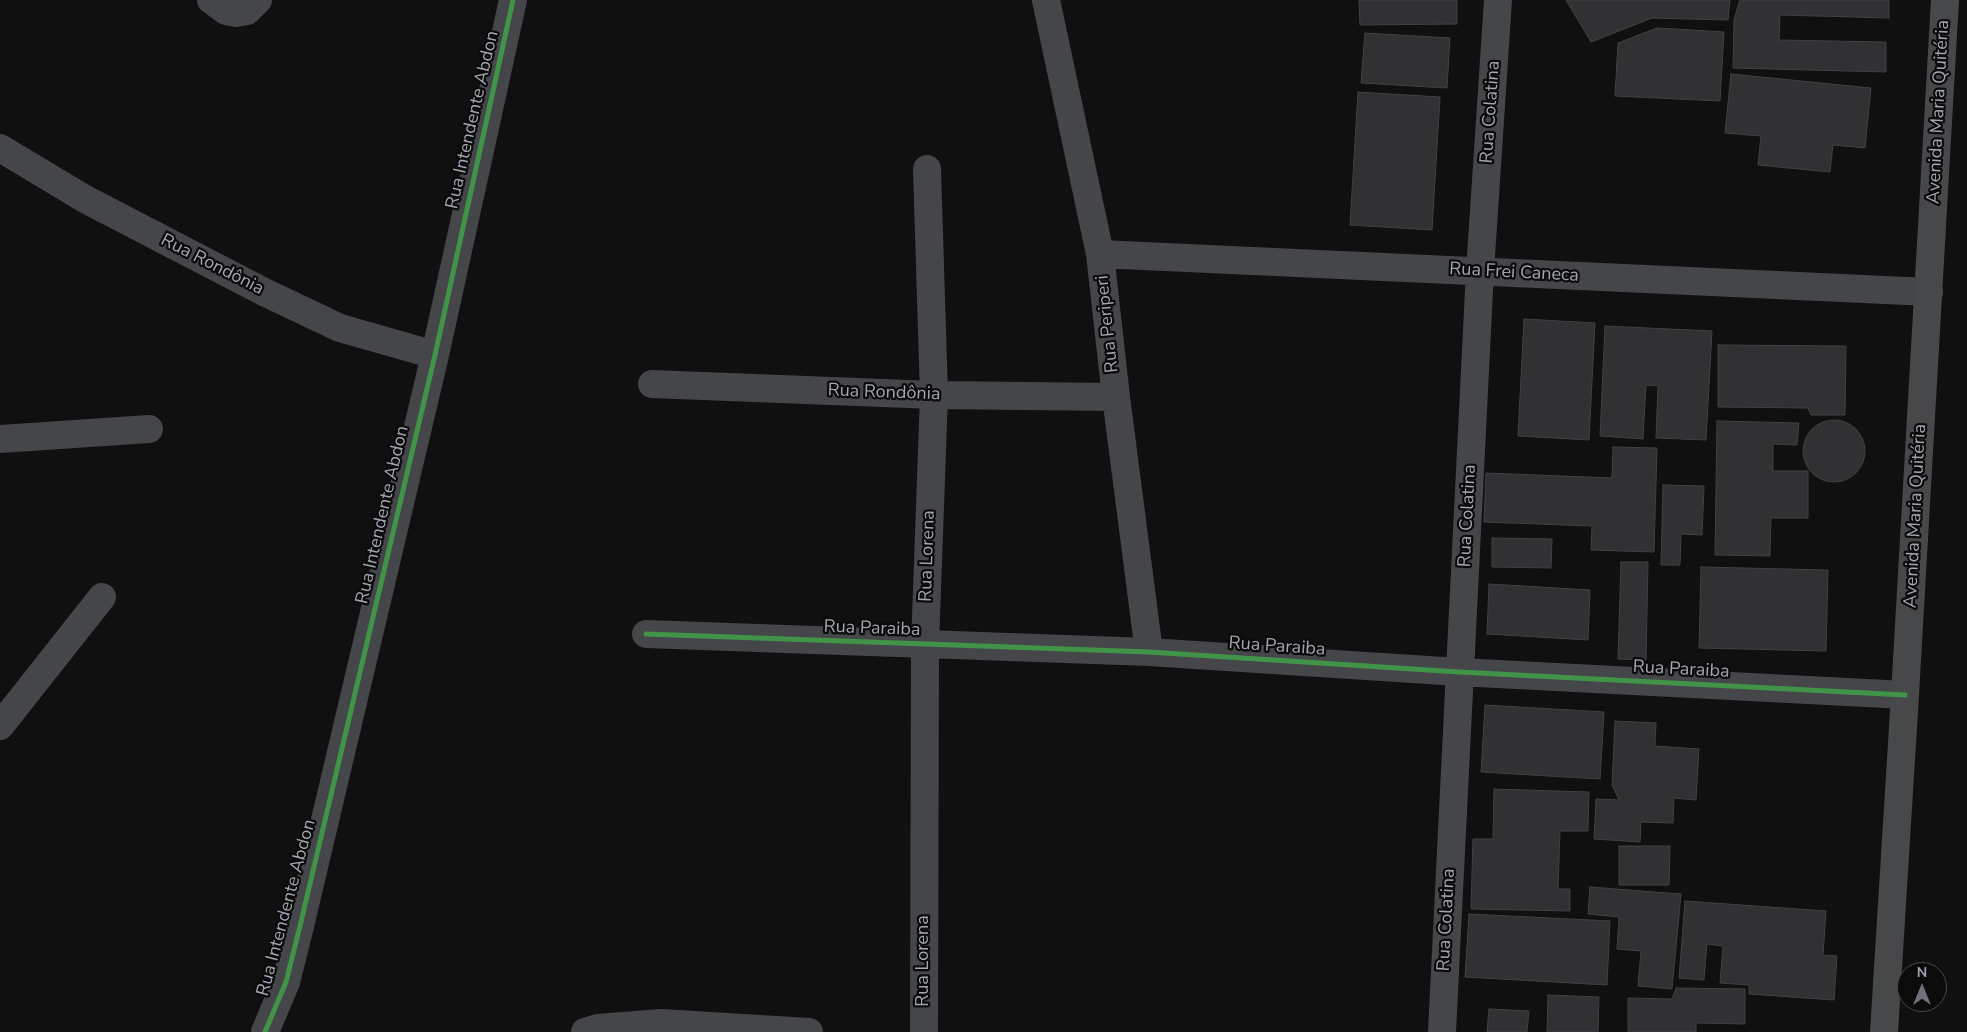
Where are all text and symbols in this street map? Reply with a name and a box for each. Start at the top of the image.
street label: Avenida Maria Quitéria [1923,19,1955,205]
street label: Rua Intendente Abdon [442,29,504,211]
street label: Rua Colatina [1477,60,1505,164]
street label: Rua Rondônia [157,230,267,300]
street label: Rua Frei Caneca [1449,259,1579,287]
street label: Rua Periperi [1092,274,1124,374]
street label: Rua Rondônia [827,380,941,406]
street label: Avenida Maria Quitéria [1900,423,1932,609]
street label: Rua Intendente Abdon [352,424,414,606]
street label: Rua Colatina [1455,464,1481,568]
street label: Rua Lorena [916,510,940,602]
street label: Rua Paraiba [823,617,921,641]
street label: Rua Paraiba [1228,633,1326,661]
street label: Rua Paraiba [1632,657,1730,683]
street label: Rua Intendente Abdon [253,817,321,999]
street label: Rua Colatina [1434,868,1460,972]
street label: Rua Lorena [913,915,935,1007]
north arrow [1897,962,1947,1012]
text: N [1917,963,1927,982]

